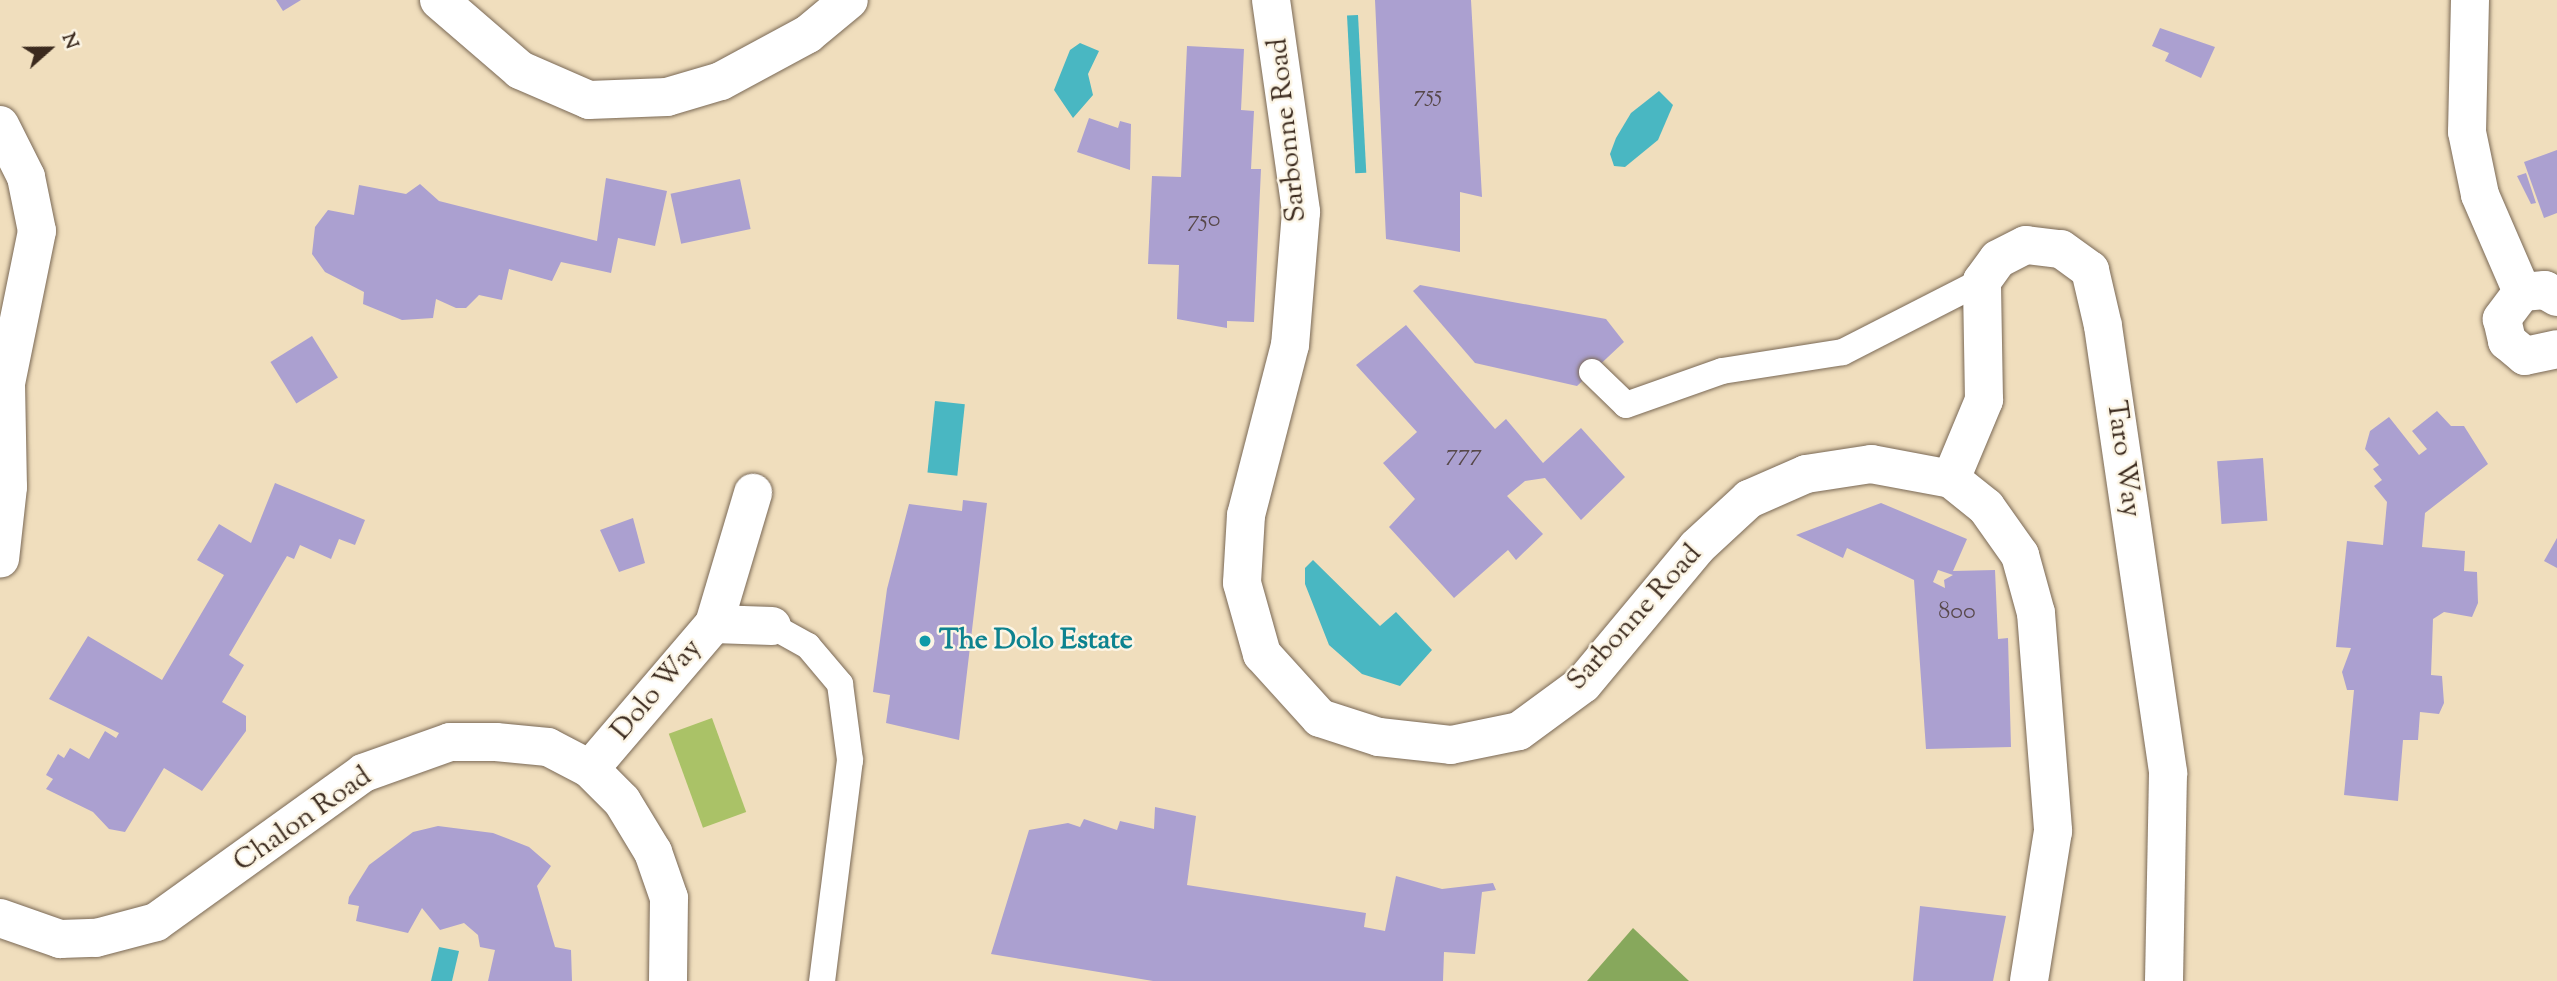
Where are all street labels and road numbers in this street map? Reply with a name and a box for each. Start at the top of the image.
street label: Sarbonne Road [1262,36,1314,224]
street label: Taro Way [2098,399,2148,519]
street label: Sarbonne Road [1561,538,1709,698]
street label: Dolo Way [605,632,709,748]
street label: Chalon Road [228,760,378,880]

